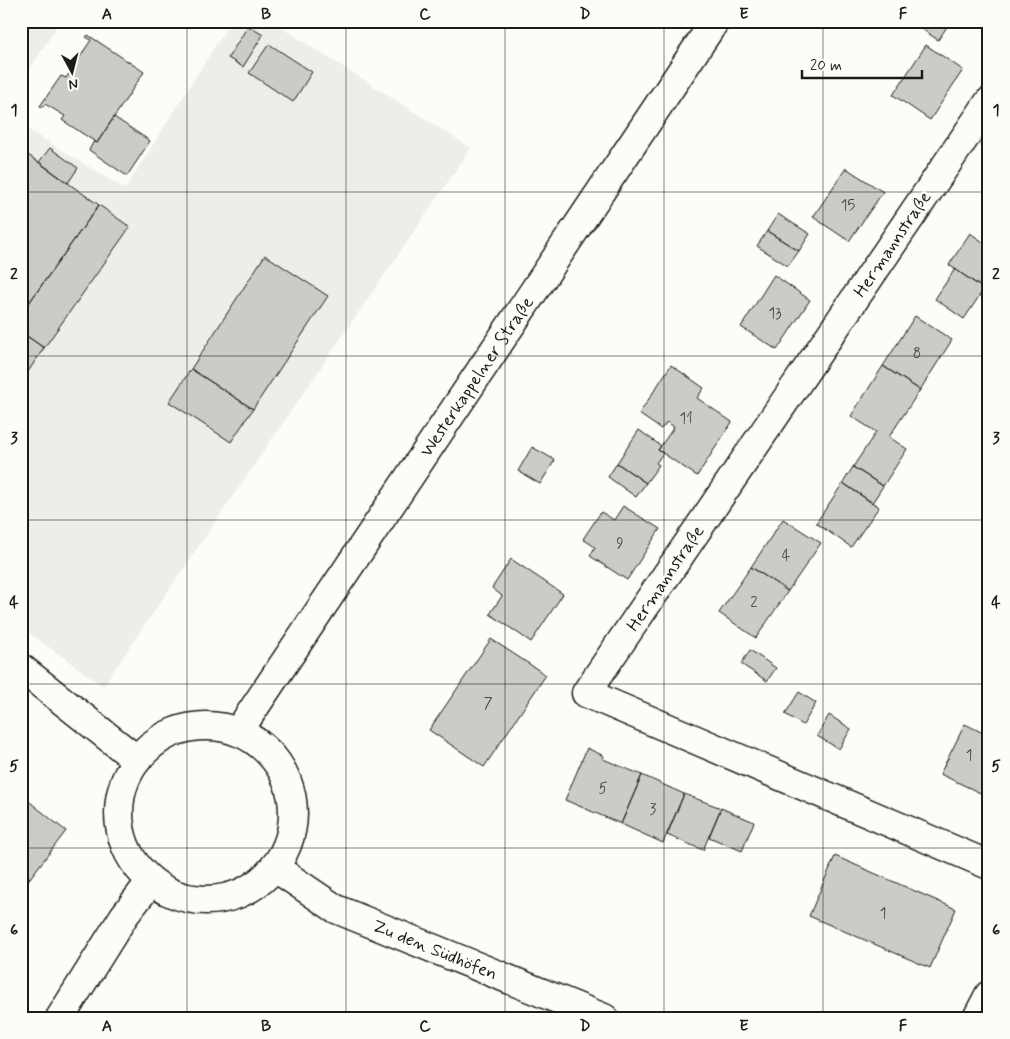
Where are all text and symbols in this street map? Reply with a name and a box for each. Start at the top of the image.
text: A [102,4,112,25]
text: B [261,4,271,25]
text: C [419,4,431,25]
text: D [579,4,591,25]
text: E [739,4,749,25]
text: F [899,4,908,25]
north arrow [48,48,98,98]
scale bar [802,48,922,80]
text: 20 m [810,56,842,76]
text: N [68,74,79,93]
text: 1 [10,100,18,121]
text: 1 [992,100,1000,121]
street label: Hermannstraße [848,187,937,302]
house number: 15 [841,196,855,216]
text: 2 [10,264,18,285]
text: 2 [992,264,1000,285]
street label: Westerkappelner Straße [415,292,540,462]
house number: 13 [768,304,782,324]
house number: 8 [913,344,921,364]
house number: 11 [679,409,693,429]
text: 3 [10,428,18,449]
text: 3 [992,428,1000,449]
street label: Hermannstraße [621,521,710,636]
house number: 9 [616,534,624,554]
house number: 4 [782,546,791,566]
text: 4 [9,592,19,613]
text: 4 [991,592,1001,613]
house number: 2 [750,593,758,613]
house number: 7 [483,694,493,714]
house number: 1 [966,746,972,766]
text: 5 [9,756,19,777]
text: 5 [991,756,1001,777]
house number: 5 [598,779,608,799]
house number: 3 [650,800,657,820]
house number: 1 [880,904,886,924]
street label: Zu den Südhöfen [369,914,501,986]
text: 6 [10,920,18,941]
text: 6 [992,920,1000,941]
text: A [102,1016,112,1037]
text: B [261,1016,271,1037]
text: C [419,1016,431,1037]
text: D [579,1016,591,1037]
text: E [739,1016,749,1037]
text: F [899,1016,908,1037]

